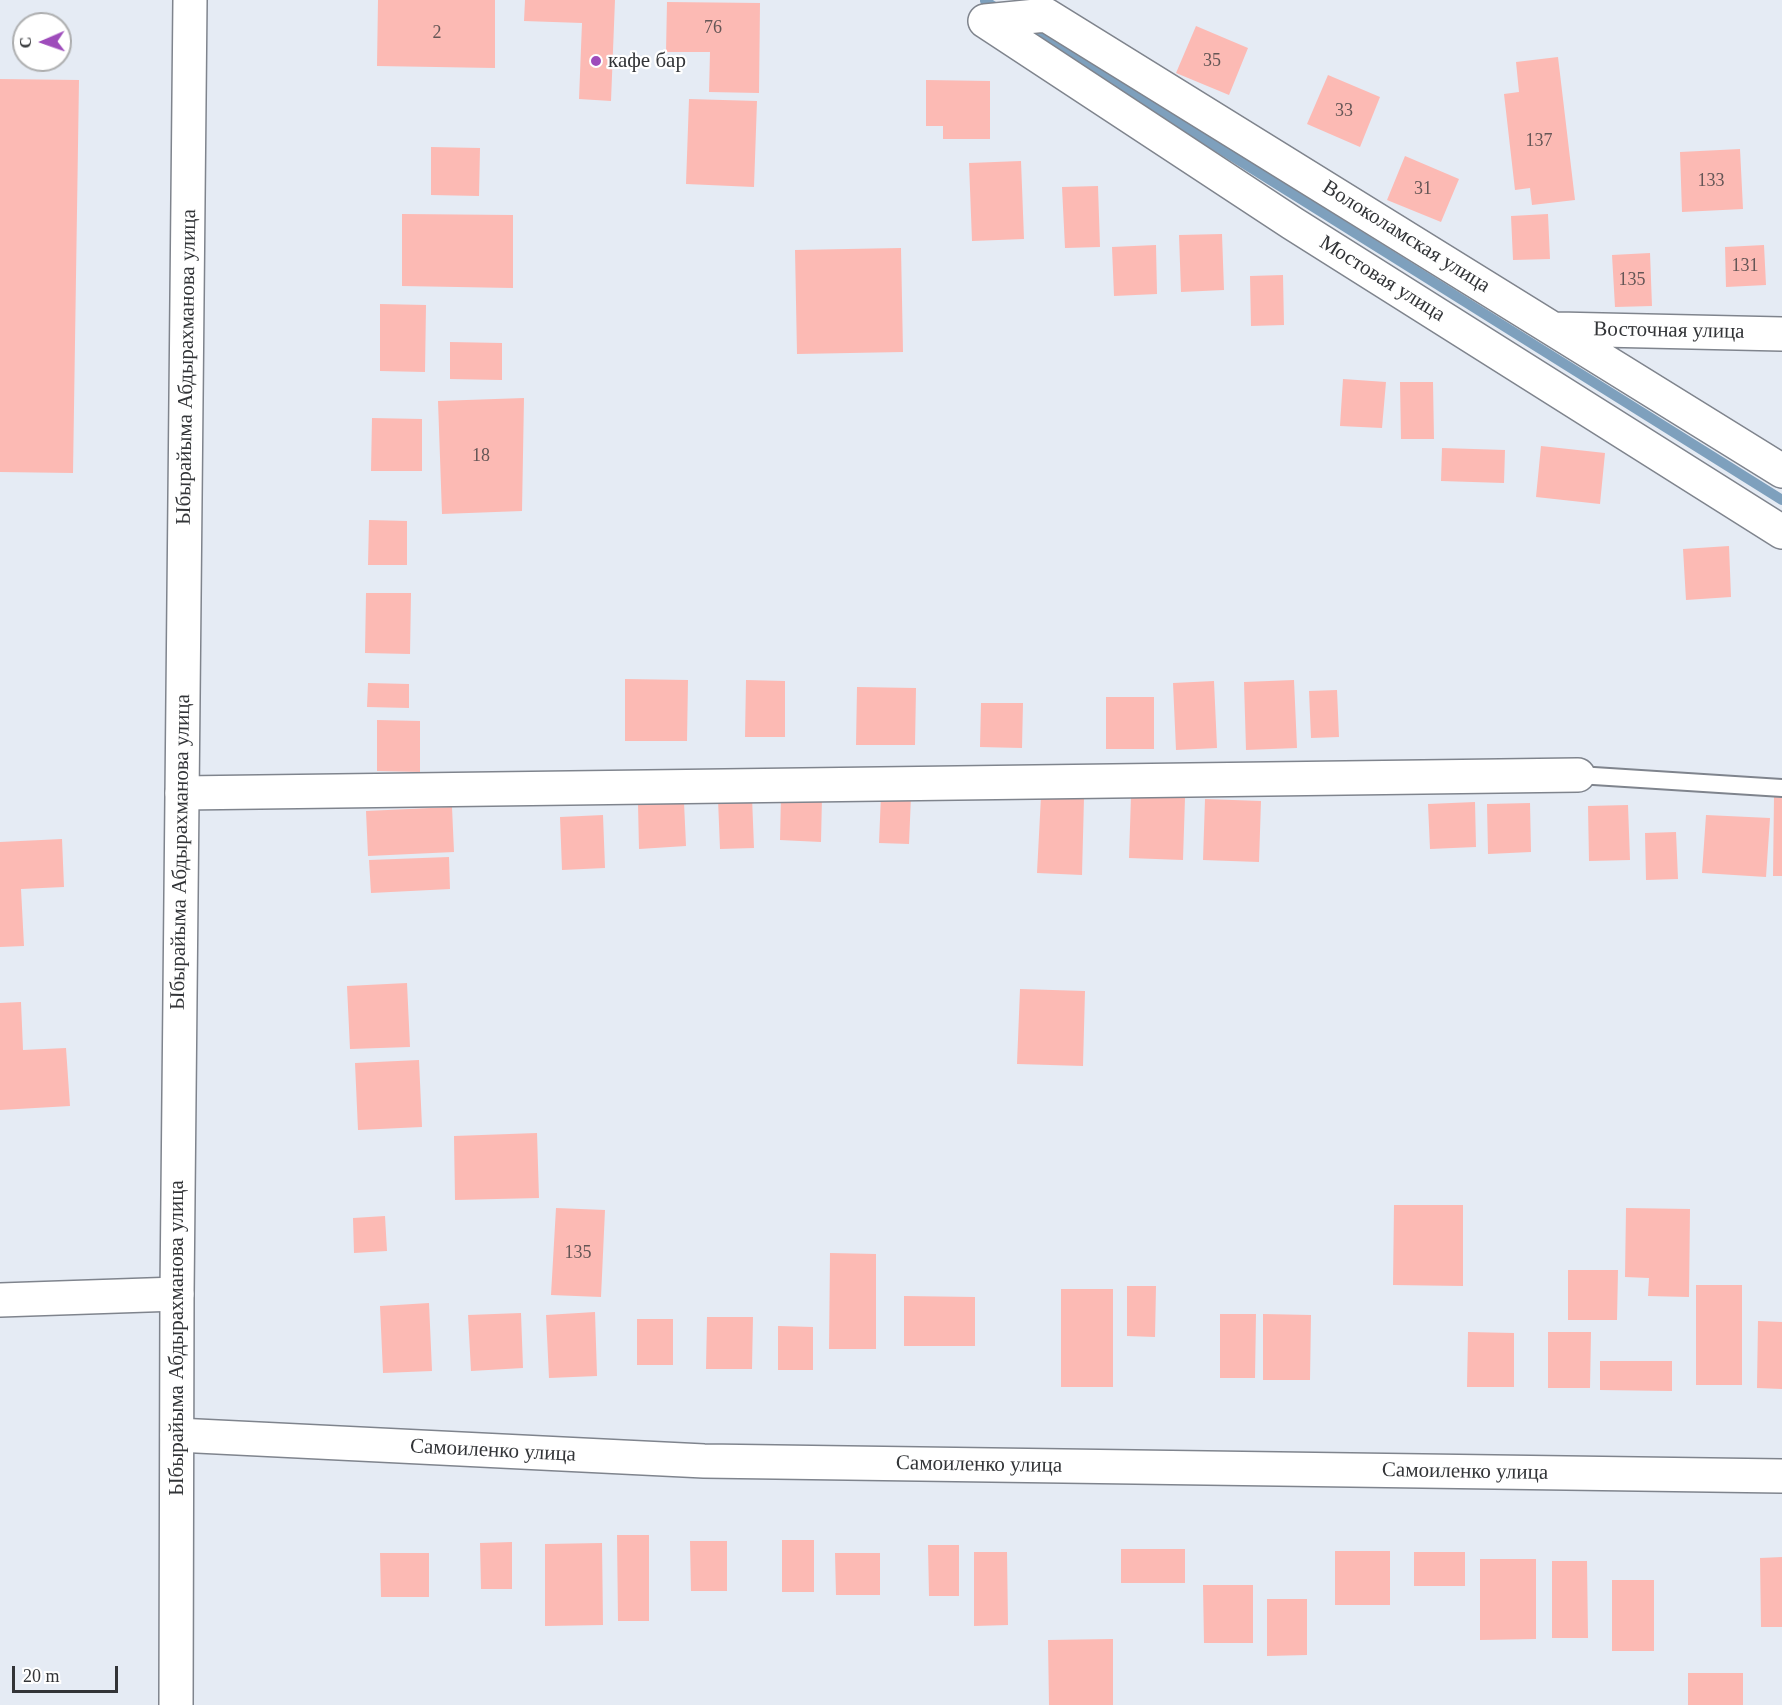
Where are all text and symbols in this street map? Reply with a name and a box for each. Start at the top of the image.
north arrow [12,12,72,72]
house number: 76 [704,17,722,39]
house number: 2 [432,22,442,44]
text: С [17,37,34,49]
place label: кафе бар [608,48,686,74]
house number: 35 [1203,50,1221,72]
marker: кафе бар [589,54,603,68]
house number: 33 [1335,100,1353,122]
house number: 137 [1526,130,1552,152]
house number: 133 [1698,170,1724,192]
street label: Волоколамская улица [1318,175,1494,299]
house number: 31 [1414,178,1432,200]
street label: Ыбырайыма Абдырахманова улица [172,209,202,525]
street label: Мостовая улица [1314,230,1450,328]
house number: 131 [1732,255,1758,277]
house number: 135 [1618,269,1646,291]
street label: Восточная улица [1593,317,1745,345]
house number: 18 [472,445,490,467]
street label: Ыбырайыма Абдырахманова улица [166,694,196,1010]
street label: Ыбырайыма Абдырахманова улица [164,1180,190,1496]
house number: 135 [564,1242,592,1264]
street label: Самоиленко улица [409,1434,577,1468]
street label: Самоиленко улица [896,1451,1062,1479]
street label: Самоиленко улица [1382,1458,1548,1486]
scale bar [15,1654,122,1692]
text: 20 m [23,1666,60,1686]

